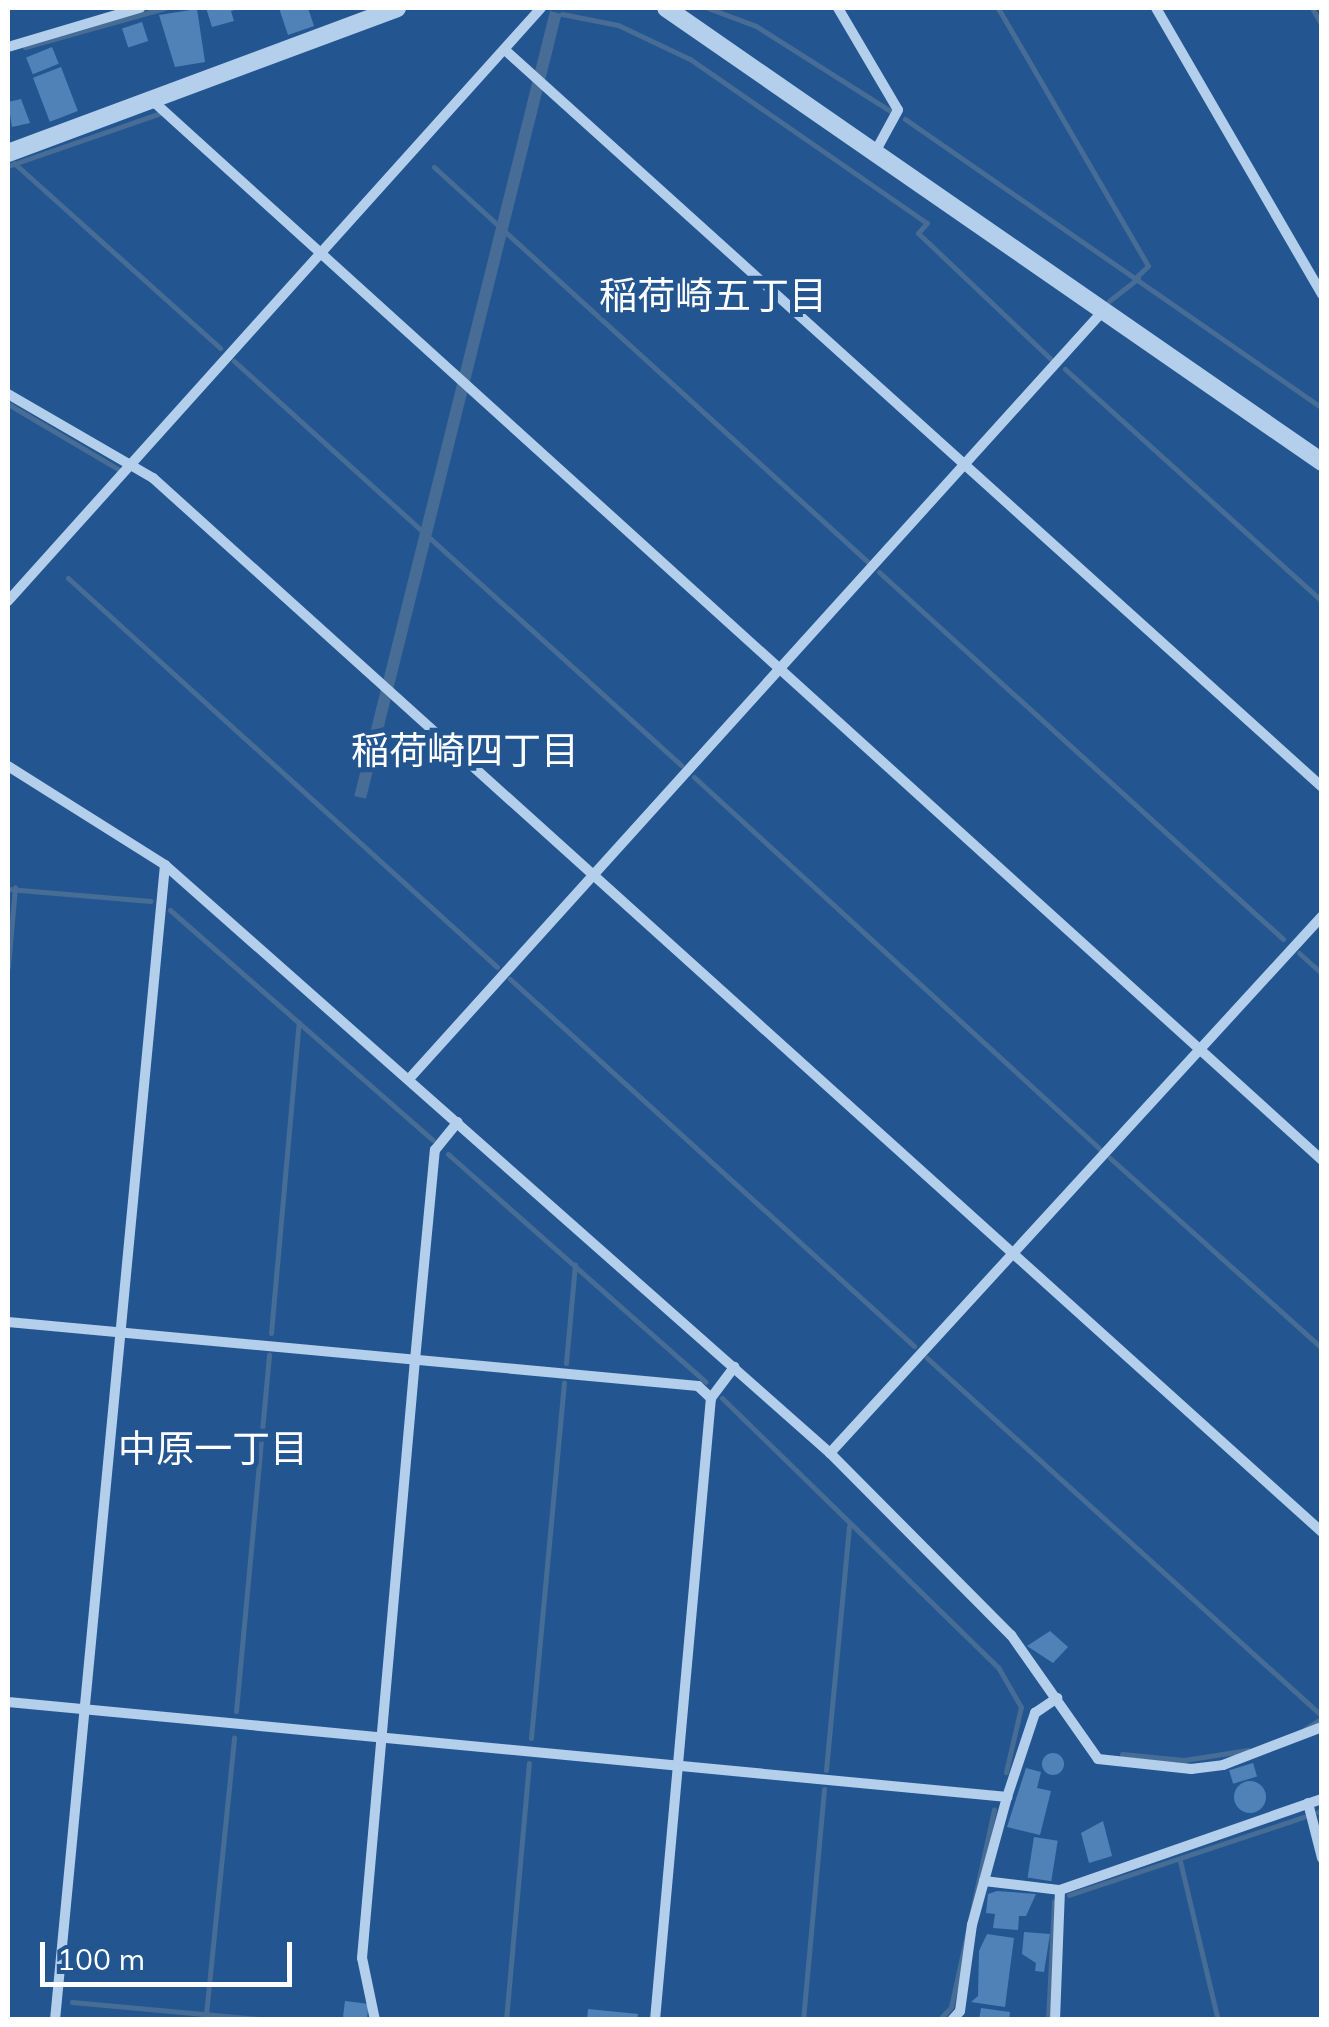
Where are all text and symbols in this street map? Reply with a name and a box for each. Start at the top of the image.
district label: 稲荷崎五丁目 [599,273,827,319]
district label: 稲荷崎四丁目 [351,728,579,774]
district label: 中原一丁目 [118,1426,308,1472]
scale bar [45,1922,298,1984]
text: 100 m [57,1940,145,1978]

